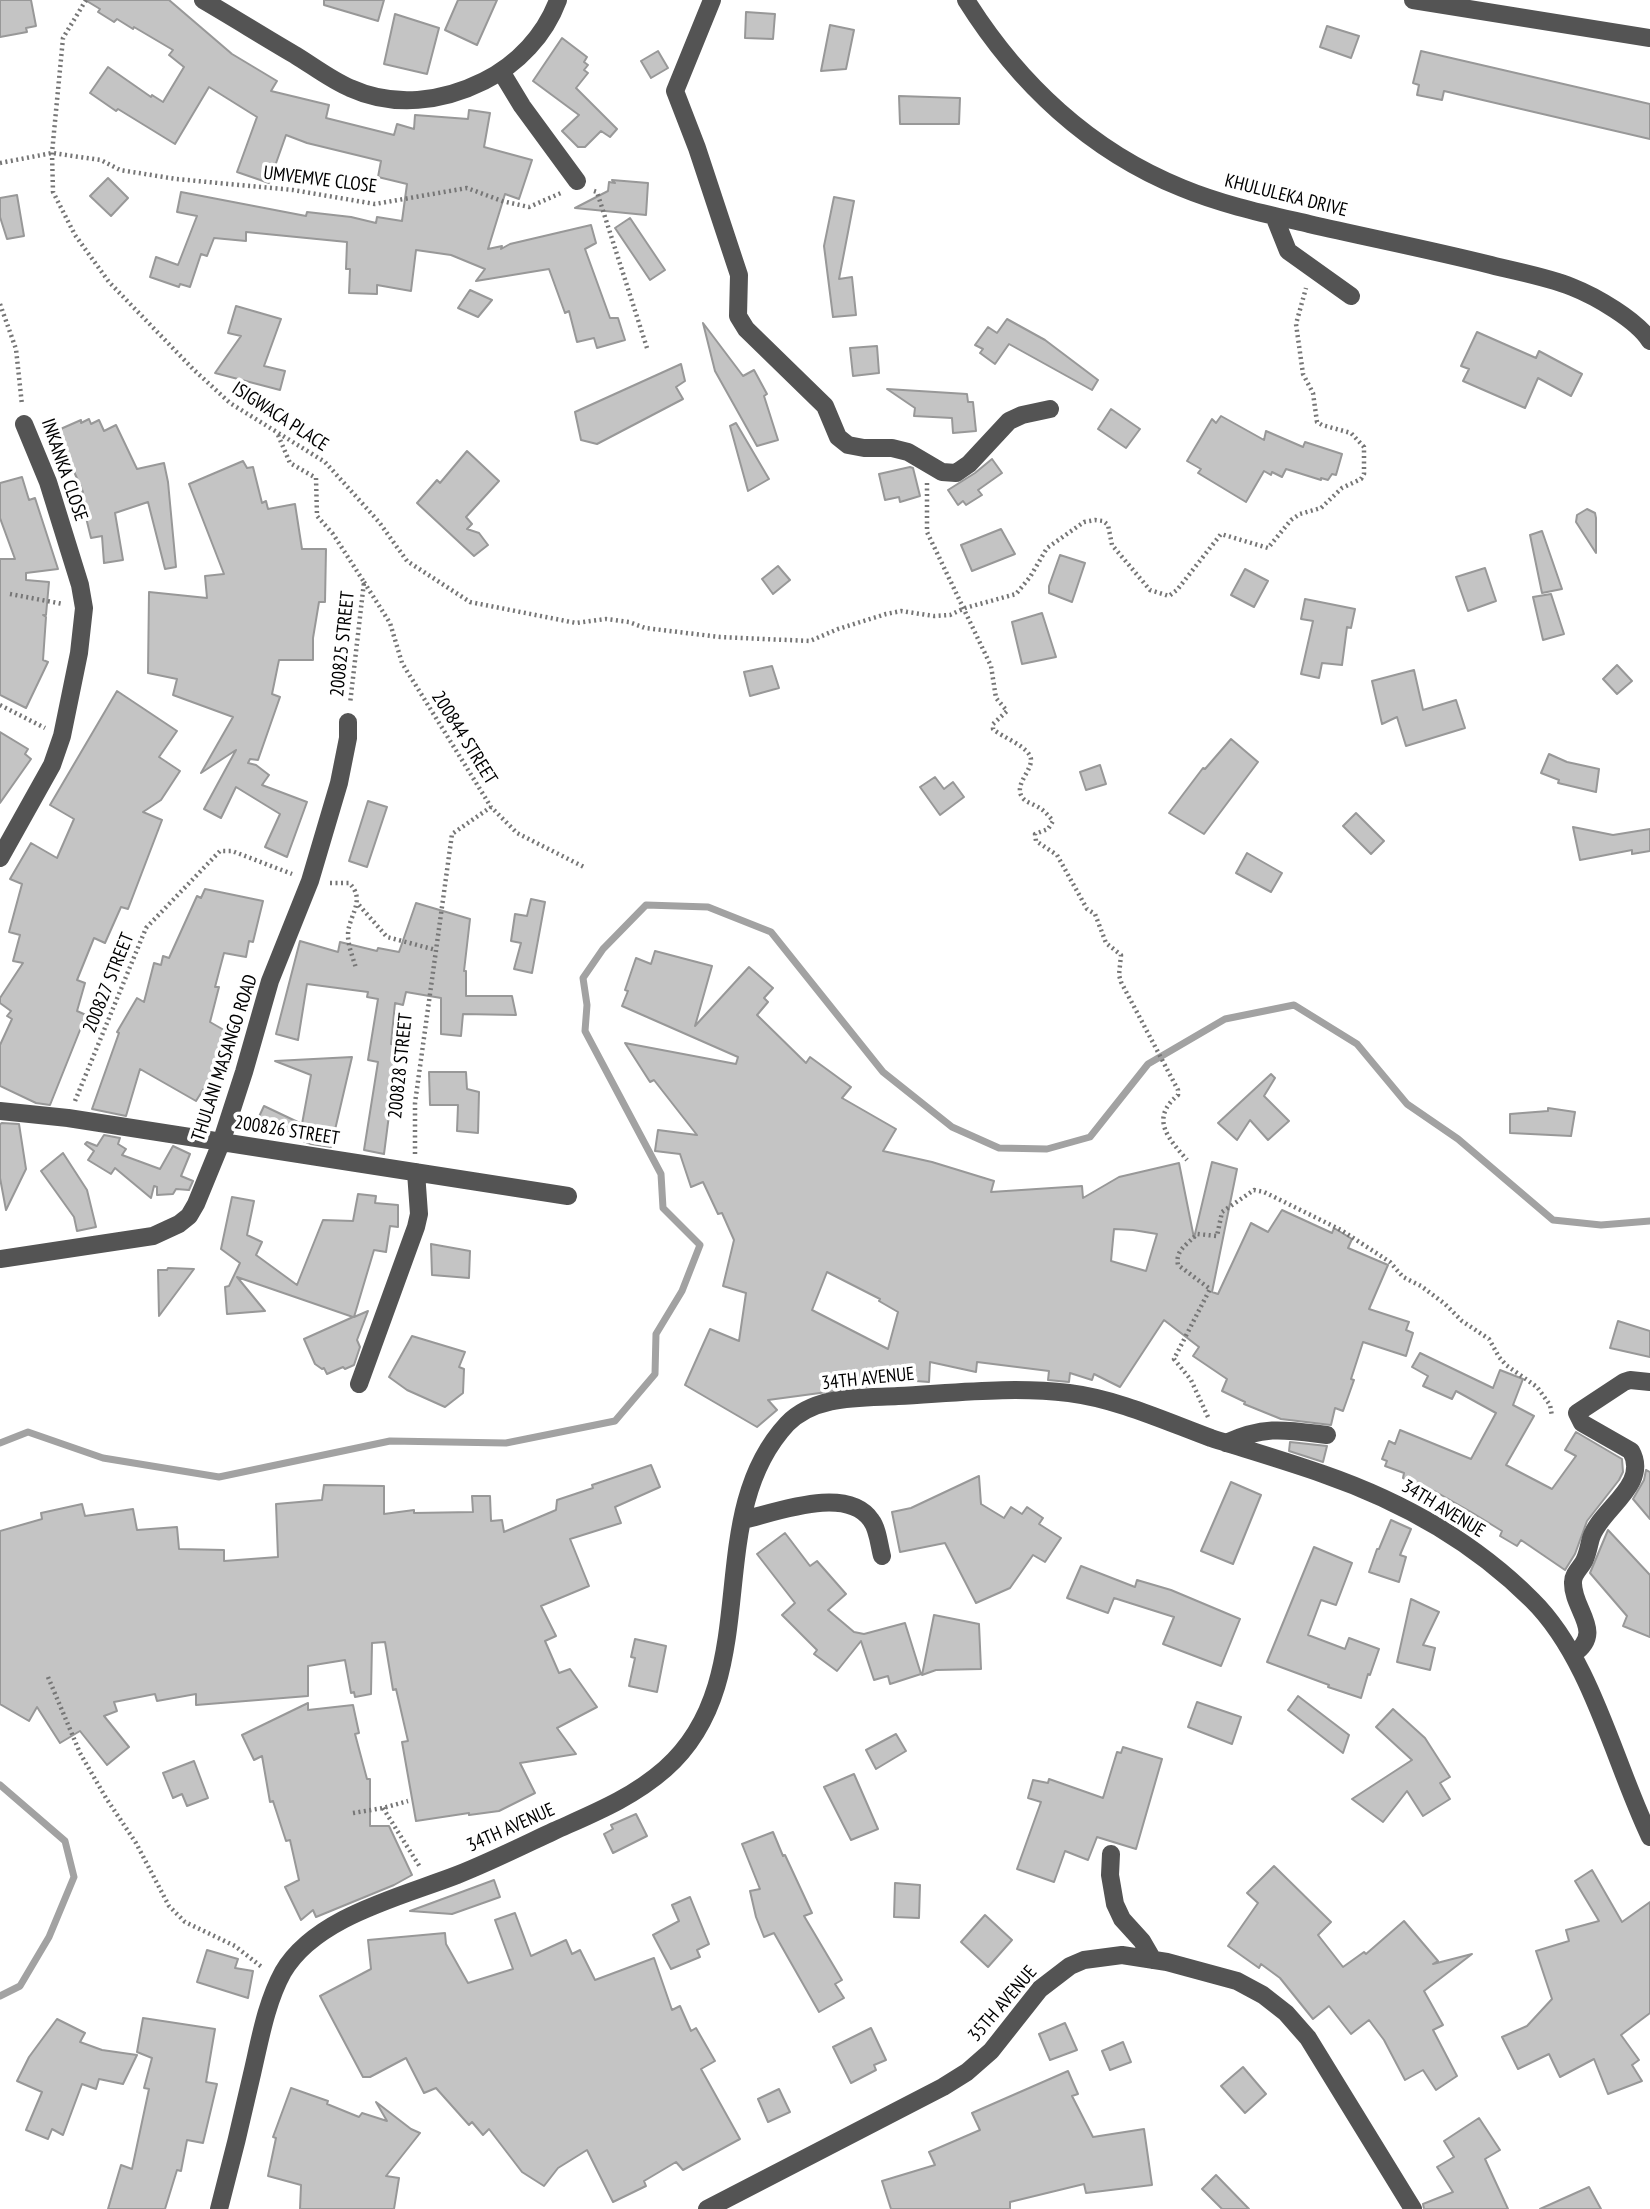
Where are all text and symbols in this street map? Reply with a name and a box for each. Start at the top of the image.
street label: UMVEMVE CLOSE [262,162,378,198]
street label: KHULULEKA DRIVE [1222,170,1350,222]
street label: ISIGWACA PLACE [227,377,333,457]
street label: INKANKA CLOSE [36,416,92,524]
street label: 200825 STREET [326,590,360,698]
street label: 200844 STREET [426,687,502,789]
street label: 200827 STREET [79,930,139,1036]
street label: THULANI MASANGO ROAD [187,972,263,1144]
street label: 200828 STREET [384,1012,418,1120]
street label: 200826 STREET [233,1111,341,1151]
street label: 34TH AVENUE [820,1363,916,1395]
street label: 34TH AVENUE [1397,1475,1489,1543]
street label: 34TH AVENUE [464,1799,558,1857]
street label: 35TH AVENUE [964,1961,1042,2047]

